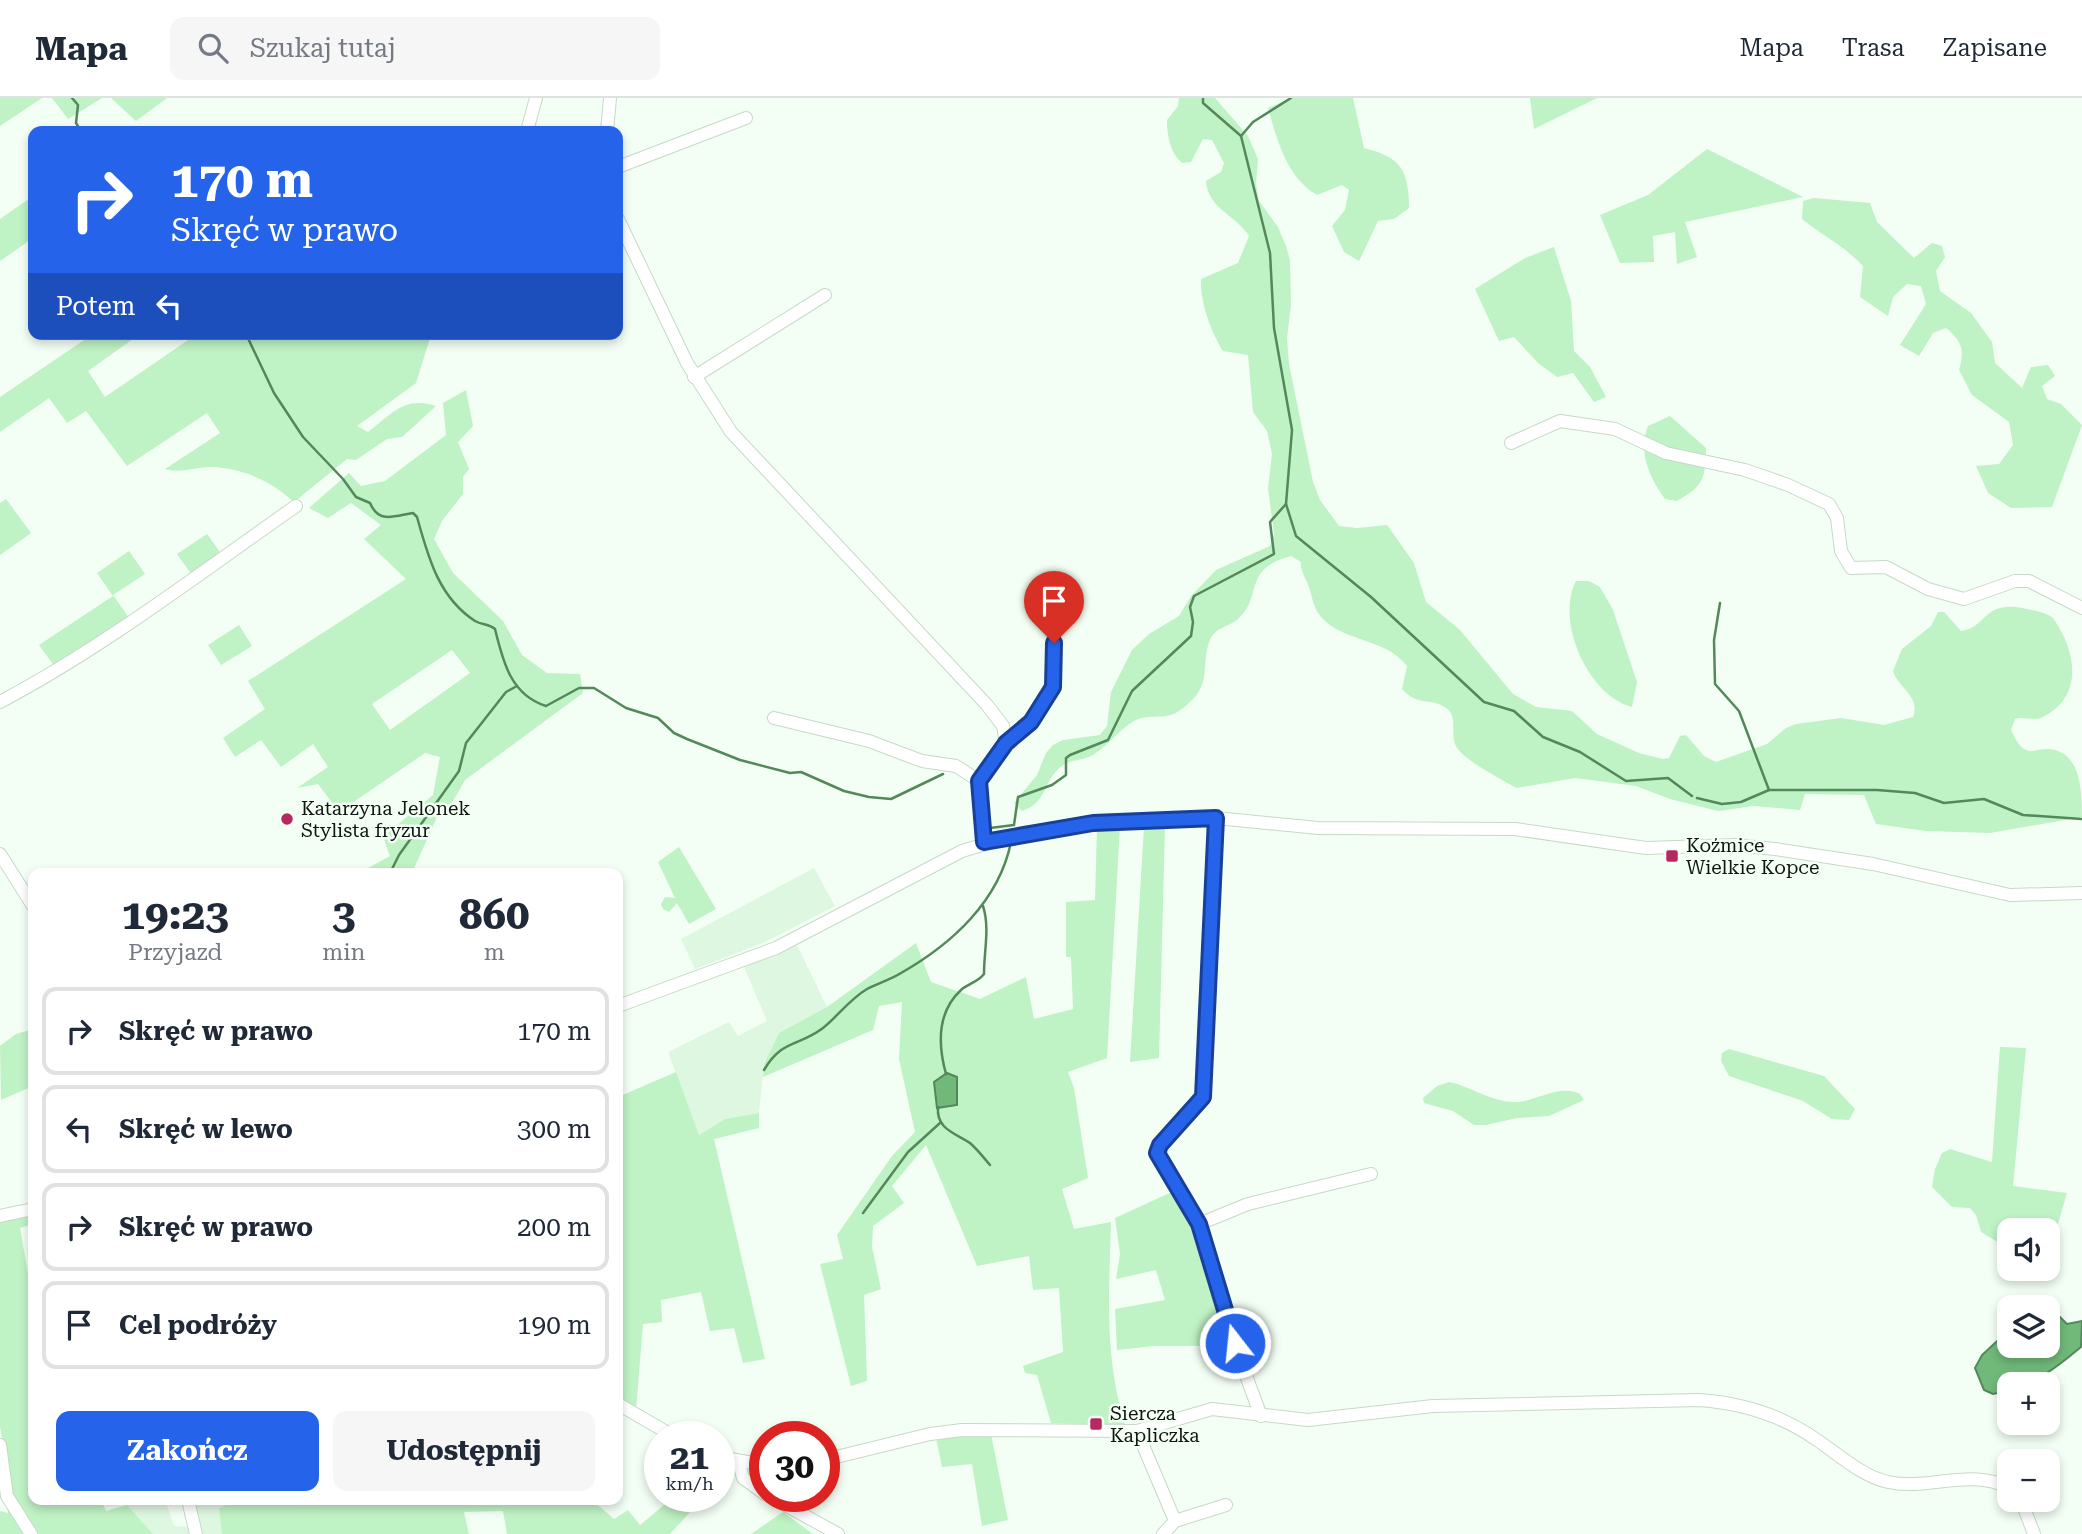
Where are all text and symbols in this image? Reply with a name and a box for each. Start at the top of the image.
search box [170,17,660,80]
text: Mapa [35,29,128,68]
icon: search [194,29,232,67]
text: Szukaj tutaj [250,33,396,63]
text: Mapa [1740,34,1804,62]
text: Trasa [1842,34,1904,62]
text: Zapisane [1942,34,2047,62]
text: 170 m [171,152,313,209]
icon: right [56,154,147,245]
text: Skręć w prawo [171,211,398,249]
icon: left [150,287,188,325]
text: Potem [56,291,136,321]
pin [1024,571,1084,643]
icon: arrive [1035,582,1073,620]
place label: Katarzyna Jelonek Stylista fryzur [301,797,470,842]
marker: Katarzyna Jelonek Stylista fryzur [279,811,295,827]
place label: Koźmice Wielkie Kopce [1686,834,1819,879]
marker: Koźmice Wielkie Kopce [1664,848,1680,864]
text: 19:23 [122,890,229,939]
text: 3 [332,890,356,939]
text: 860 [459,890,529,939]
text: Przyjazd [128,939,222,966]
text: min [322,939,365,966]
text: m [484,939,505,966]
icon: right [60,1012,98,1050]
text: Skręć w prawo [119,1016,313,1046]
text: 170 m [517,1016,591,1046]
icon: left [60,1110,98,1148]
text: Skręć w lewo [119,1114,293,1144]
text: 300 m [517,1114,591,1144]
icon: right [60,1208,98,1246]
text: Skręć w prawo [119,1212,313,1242]
text: 200 m [517,1212,591,1242]
map controls [1997,1218,2060,1512]
button: sound [1997,1218,2060,1281]
button: layers [1997,1295,2060,1358]
icon: arrive [60,1306,98,1344]
position arrow [1198,1306,1272,1380]
text: Cel podróży [119,1310,277,1340]
text: 190 m [517,1310,591,1340]
button: + [1997,1372,2060,1435]
place label: Siercza Kapliczka [1110,1402,1200,1447]
button: Zakończ [56,1411,319,1491]
button: Udostępnij [333,1411,595,1491]
marker: Siercza Kapliczka [1088,1416,1104,1432]
speed limit sign: 30 [749,1421,840,1512]
text: 21 [670,1437,709,1478]
button: − [1997,1449,2060,1512]
text: km/h [665,1473,714,1494]

